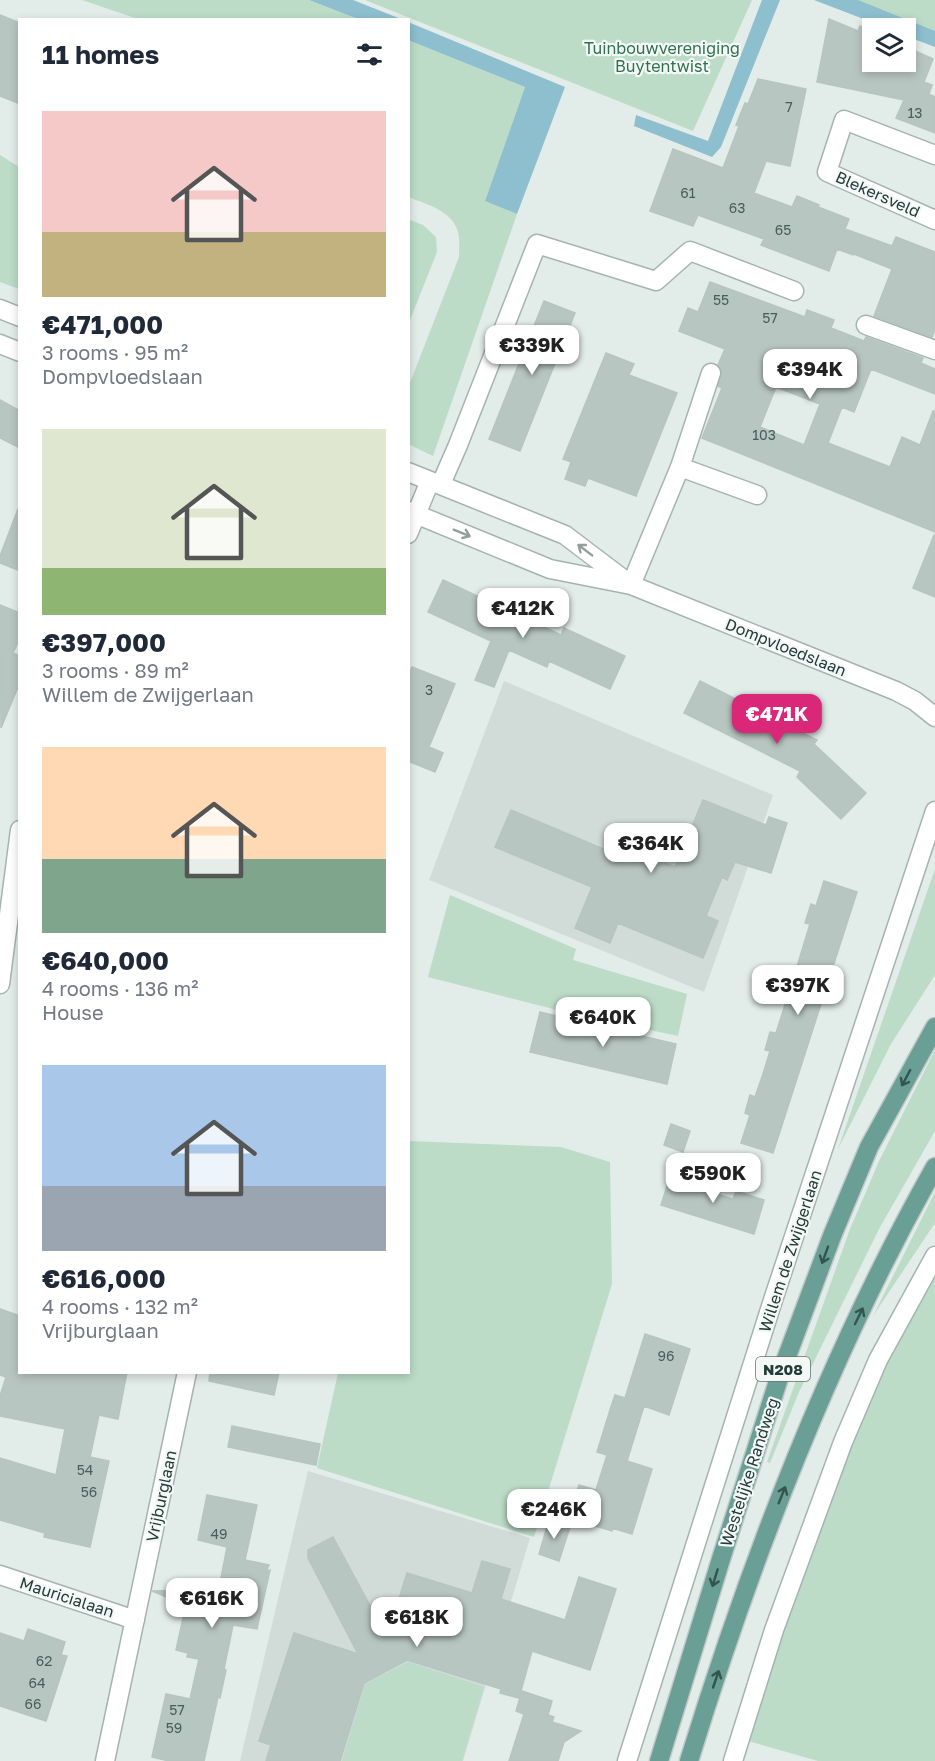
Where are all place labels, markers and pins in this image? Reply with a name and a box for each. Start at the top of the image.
pin: €339K [490,325,574,376]
pin: €394K [768,349,852,400]
pin: €412K [481,588,565,639]
pin: €471K [735,694,819,745]
pin: €364K [609,823,693,874]
pin: €397K [756,965,840,1016]
pin: €640K [561,997,645,1048]
pin: €590K [671,1153,755,1204]
pin: €246K [512,1489,596,1540]
pin: €616K [170,1578,254,1629]
pin: €618K [375,1597,459,1648]

